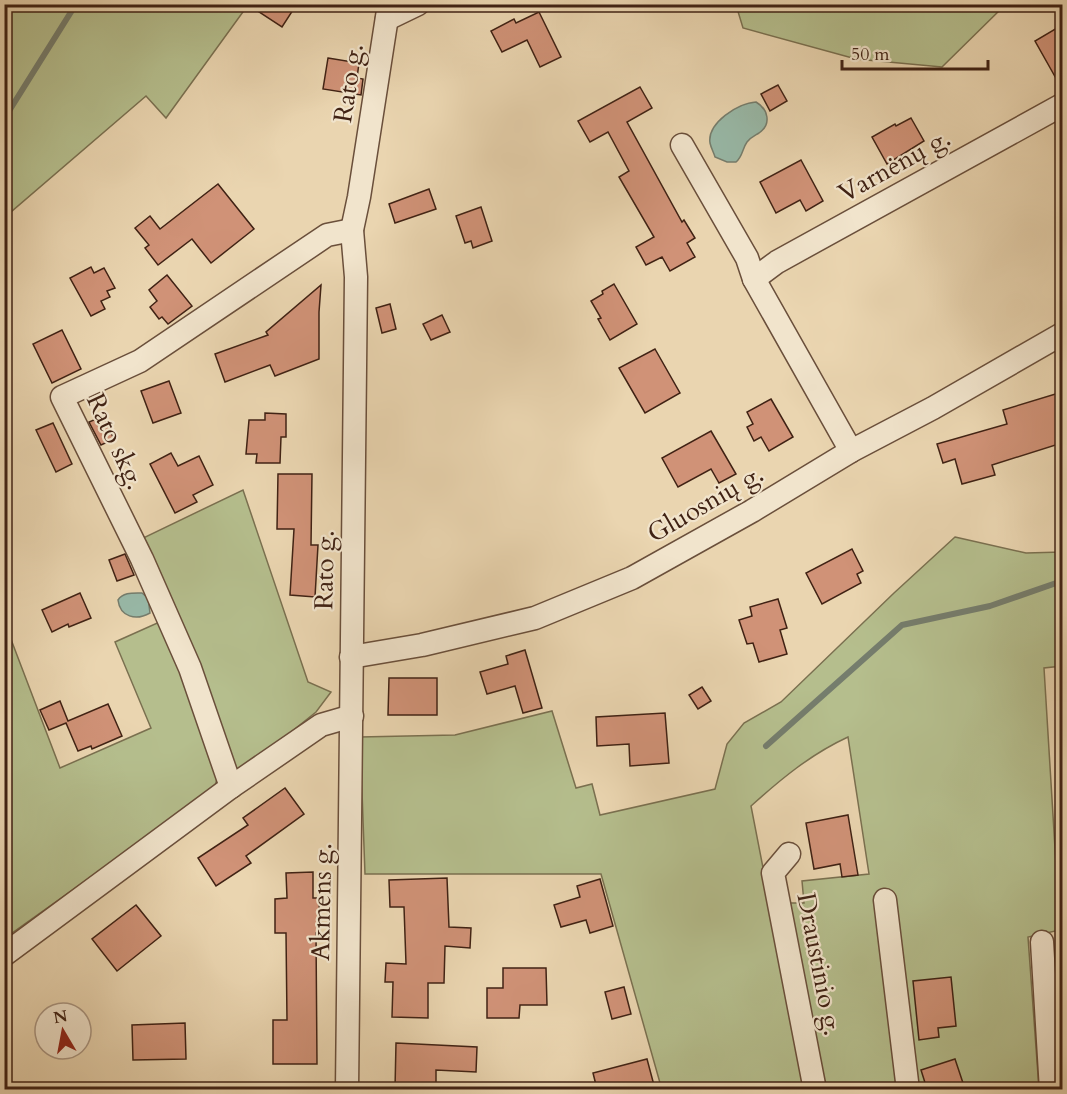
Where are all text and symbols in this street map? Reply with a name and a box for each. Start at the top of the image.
scale bar [842,33,988,71]
street label: Rato g. [325,41,372,125]
text: 50 m [851,42,890,67]
street label: Varnėnų g. [832,120,957,211]
street label: Rato skg. [78,387,153,495]
street label: Gluosnių g. [641,456,770,551]
street label: Rato g. [306,530,343,610]
street label: Akmens g. [303,843,340,961]
street label: Draustinio g. [789,890,850,1038]
north arrow [33,1001,93,1061]
text: N [52,1005,69,1029]

